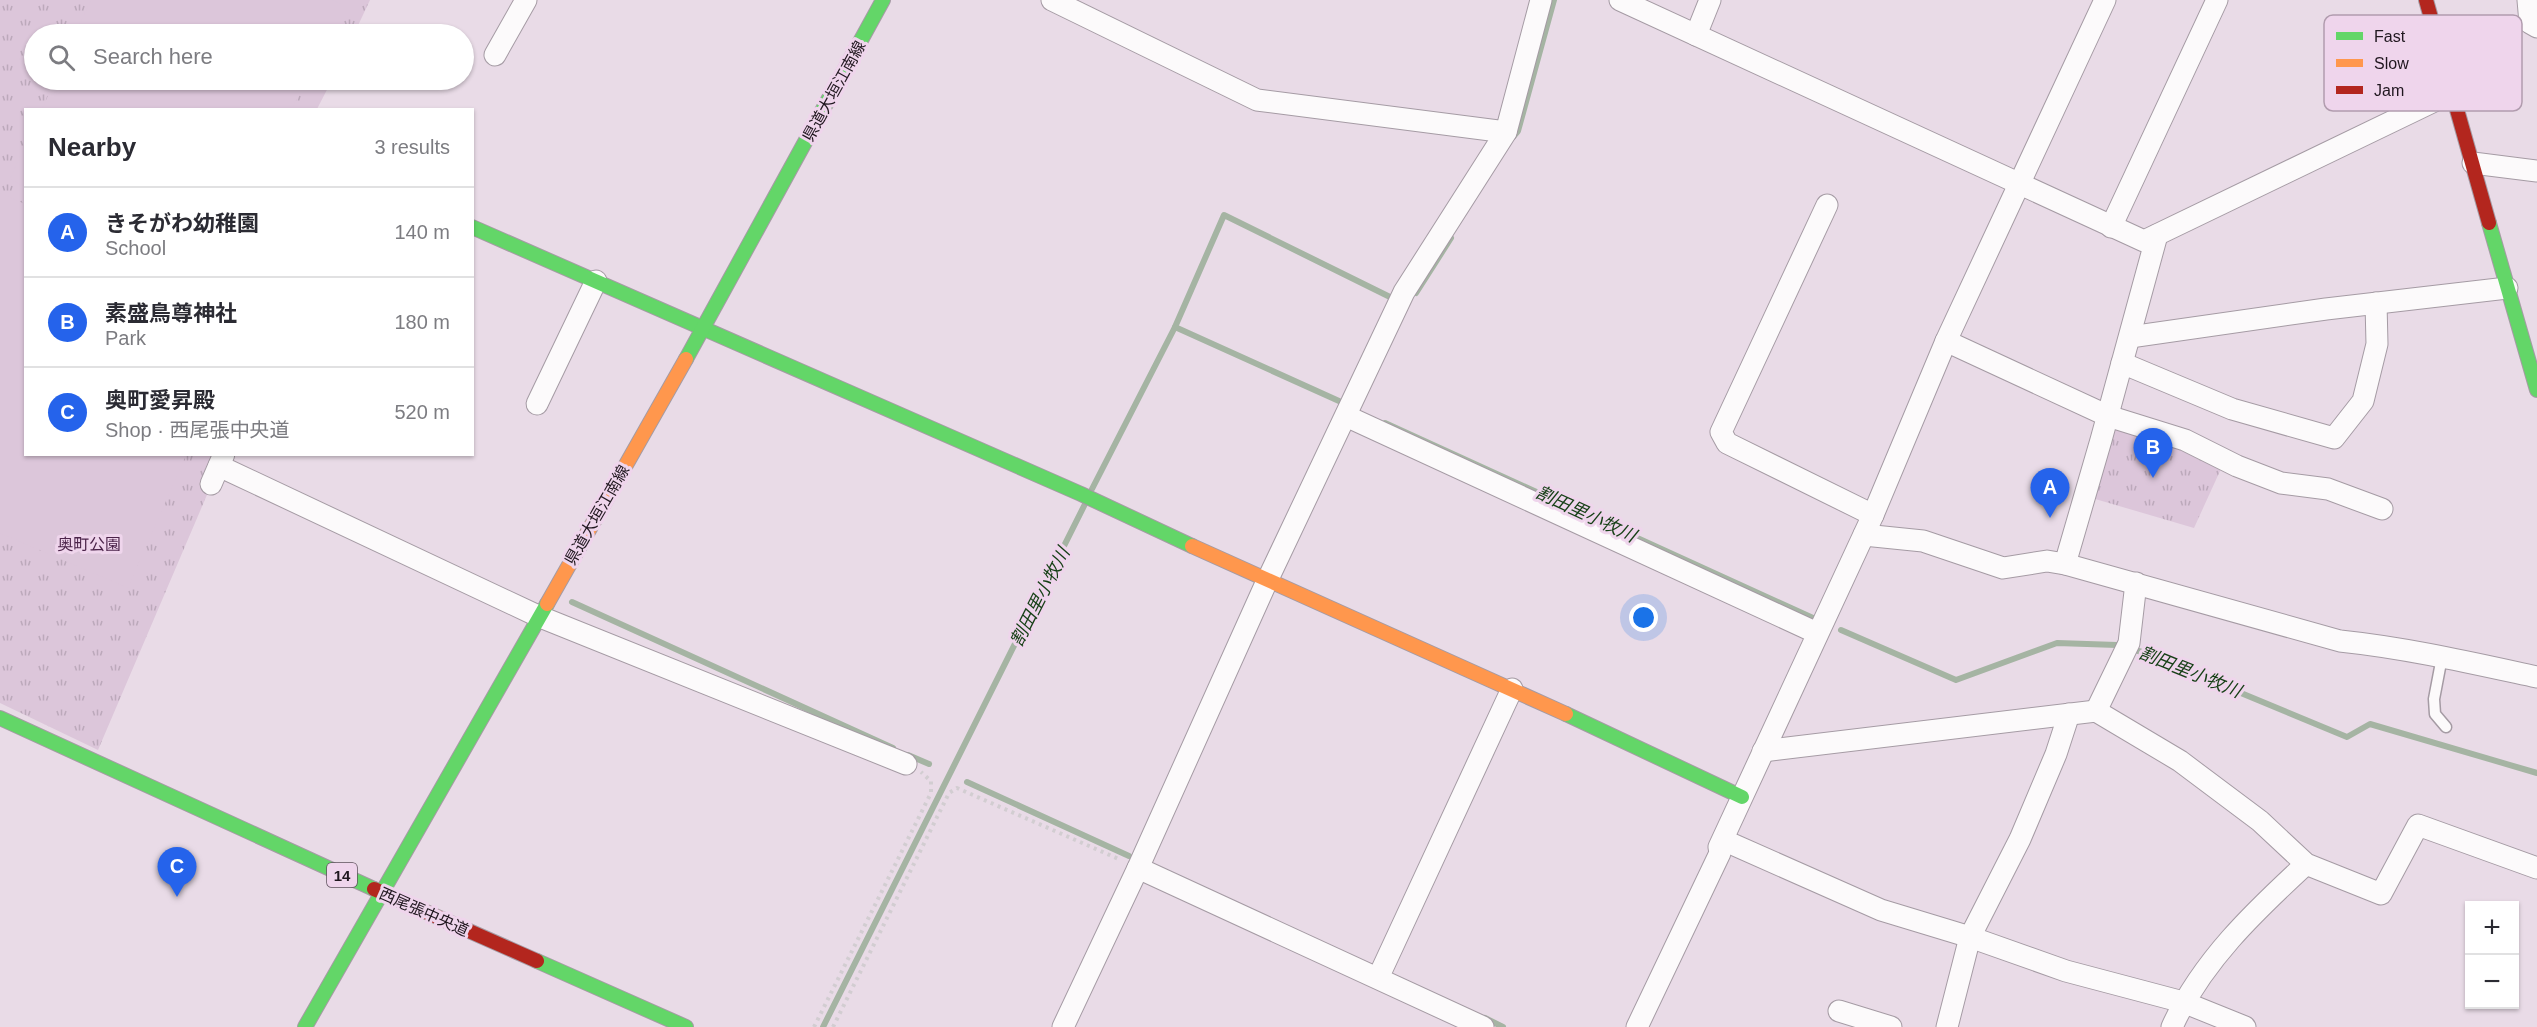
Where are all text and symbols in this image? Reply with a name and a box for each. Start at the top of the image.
legend [2324,15,2522,111]
search box [24,24,474,90]
text: Fast [2374,28,2406,45]
street label: 県道大垣江南線 [799,38,869,144]
icon: search [45,41,78,74]
text: Search here [93,44,213,69]
text: Slow [2374,55,2409,72]
text: Jam [2374,82,2404,99]
text: Nearby [48,132,136,162]
text: 3 results [374,136,450,158]
text: きそがわ幼稚園 [105,211,259,236]
text: A [60,221,75,243]
text: 140 m [394,221,450,243]
text: School [105,237,166,259]
text: 素盛鳥尊神社 [105,301,237,326]
text: B [60,311,75,333]
text: 180 m [394,311,450,333]
text: Park [105,327,146,349]
text: 奥町愛昇殿 [105,388,215,413]
text: C [60,401,75,423]
text: 520 m [394,401,450,423]
text: Shop · 西尾張中央道 [105,419,289,441]
pin: B [2134,428,2172,478]
street label: 県道大垣江南線 [562,462,632,568]
pin: A [2030,468,2070,518]
water label: 割田里小牧川 [1533,482,1641,547]
park label: 奥町公園 [57,536,121,553]
water label: 割田里小牧川 [1007,543,1074,650]
your location [1629,603,1658,632]
water label: 割田里小牧川 [2136,642,2246,702]
pin: C [158,848,196,897]
road number: 14 [327,863,357,887]
street label: 西尾張中央道 [377,885,471,939]
map controls [2465,901,2519,1009]
button: + [2465,901,2519,955]
button: − [2465,955,2519,1009]

